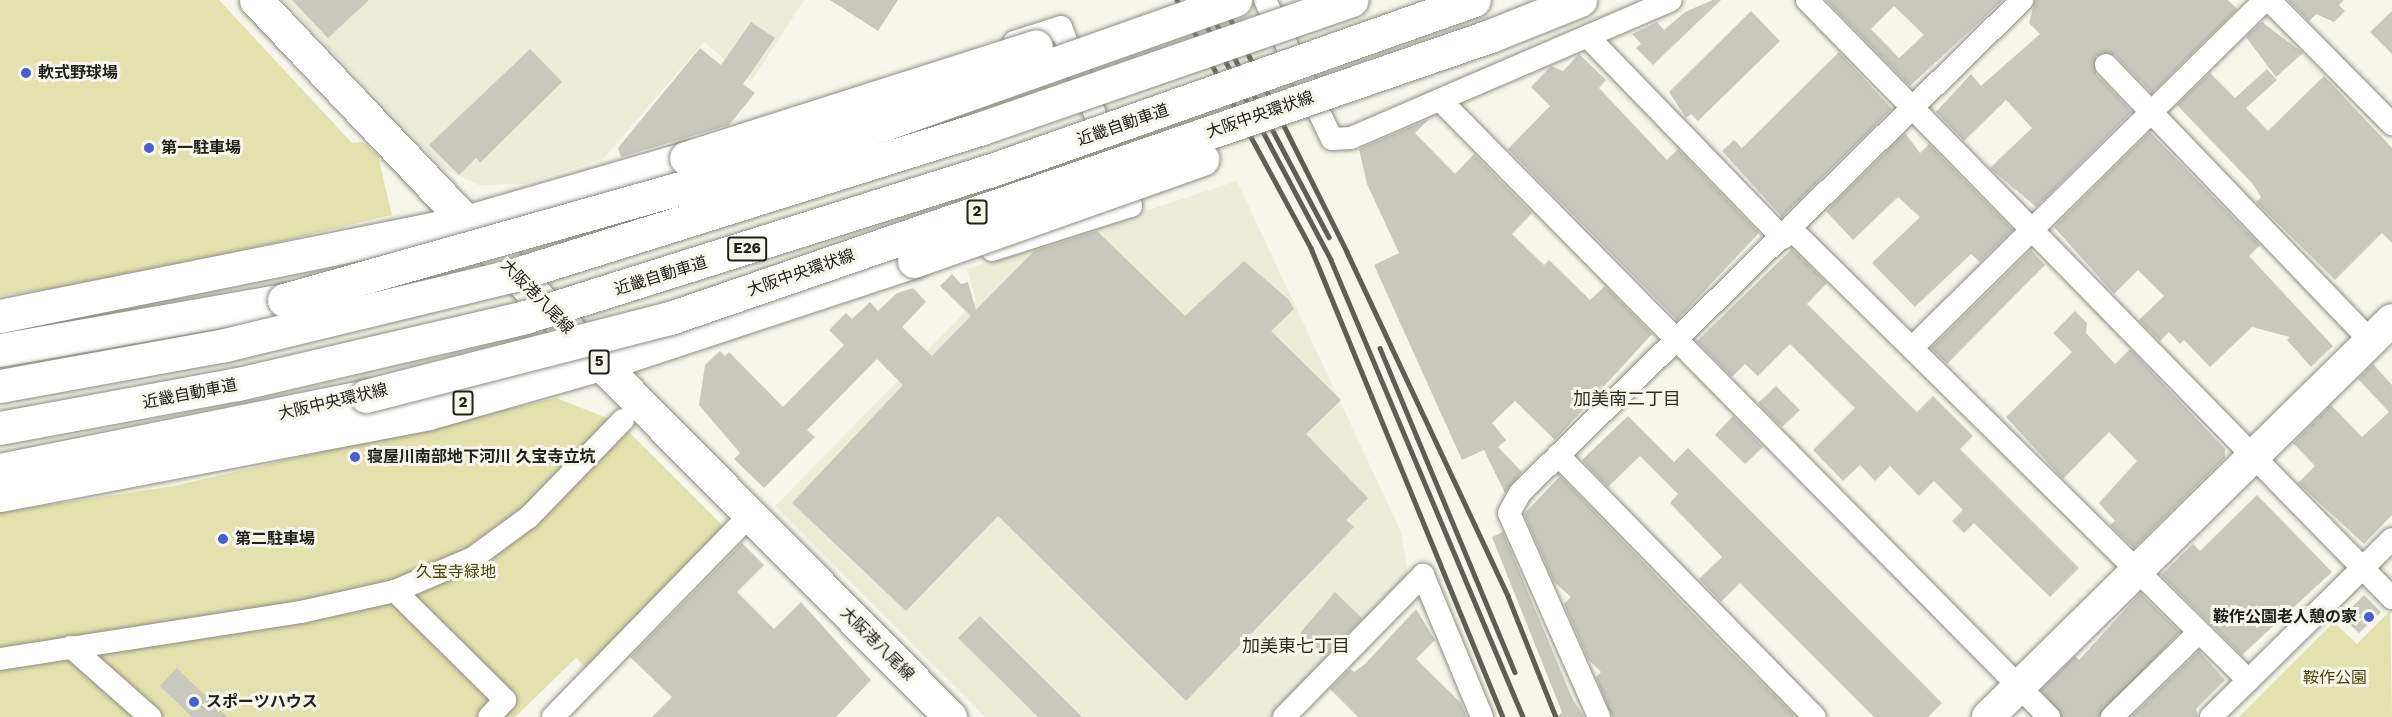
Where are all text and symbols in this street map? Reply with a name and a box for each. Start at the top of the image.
place label: 軟式野球場 [38,63,118,83]
marker: 軟式野球場 [19,66,33,80]
street label: 大阪中央環状線 [1204,88,1316,142]
street label: 近畿自動車道 [1074,100,1172,150]
place label: 第一駐車場 [161,138,241,158]
marker: 第一駐車場 [142,141,156,155]
road number: 2 [966,200,988,224]
road number: E26 [726,237,768,261]
street label: 大阪中央環状線 [745,246,857,300]
street label: 近畿自動車道 [612,253,710,299]
street label: 大阪港八尾線 [497,256,577,338]
road number: 5 [588,350,610,374]
street label: 近畿自動車道 [141,375,239,413]
street label: 大阪中央環状線 [276,380,390,424]
district label: 加美南二丁目 [1573,388,1681,410]
road number: 2 [452,391,474,415]
place label: 寝屋川南部地下河川 久宝寺立坑 [367,447,596,467]
marker: 寝屋川南部地下河川 久宝寺立坑 [348,450,362,464]
place label: 第二駐車場 [235,529,315,549]
marker: 第二駐車場 [216,532,230,546]
park label: 久宝寺緑地 [416,562,496,582]
street label: 大阪港八尾線 [836,603,918,685]
place label: 鞍作公園老人憩の家 [2213,607,2357,627]
marker: 鞍作公園老人憩の家 [2362,610,2376,624]
district label: 加美東七丁目 [1242,635,1350,657]
park label: 鞍作公園 [2303,668,2367,688]
place label: スポーツハウス [206,692,318,712]
marker: スポーツハウス [187,695,201,709]

